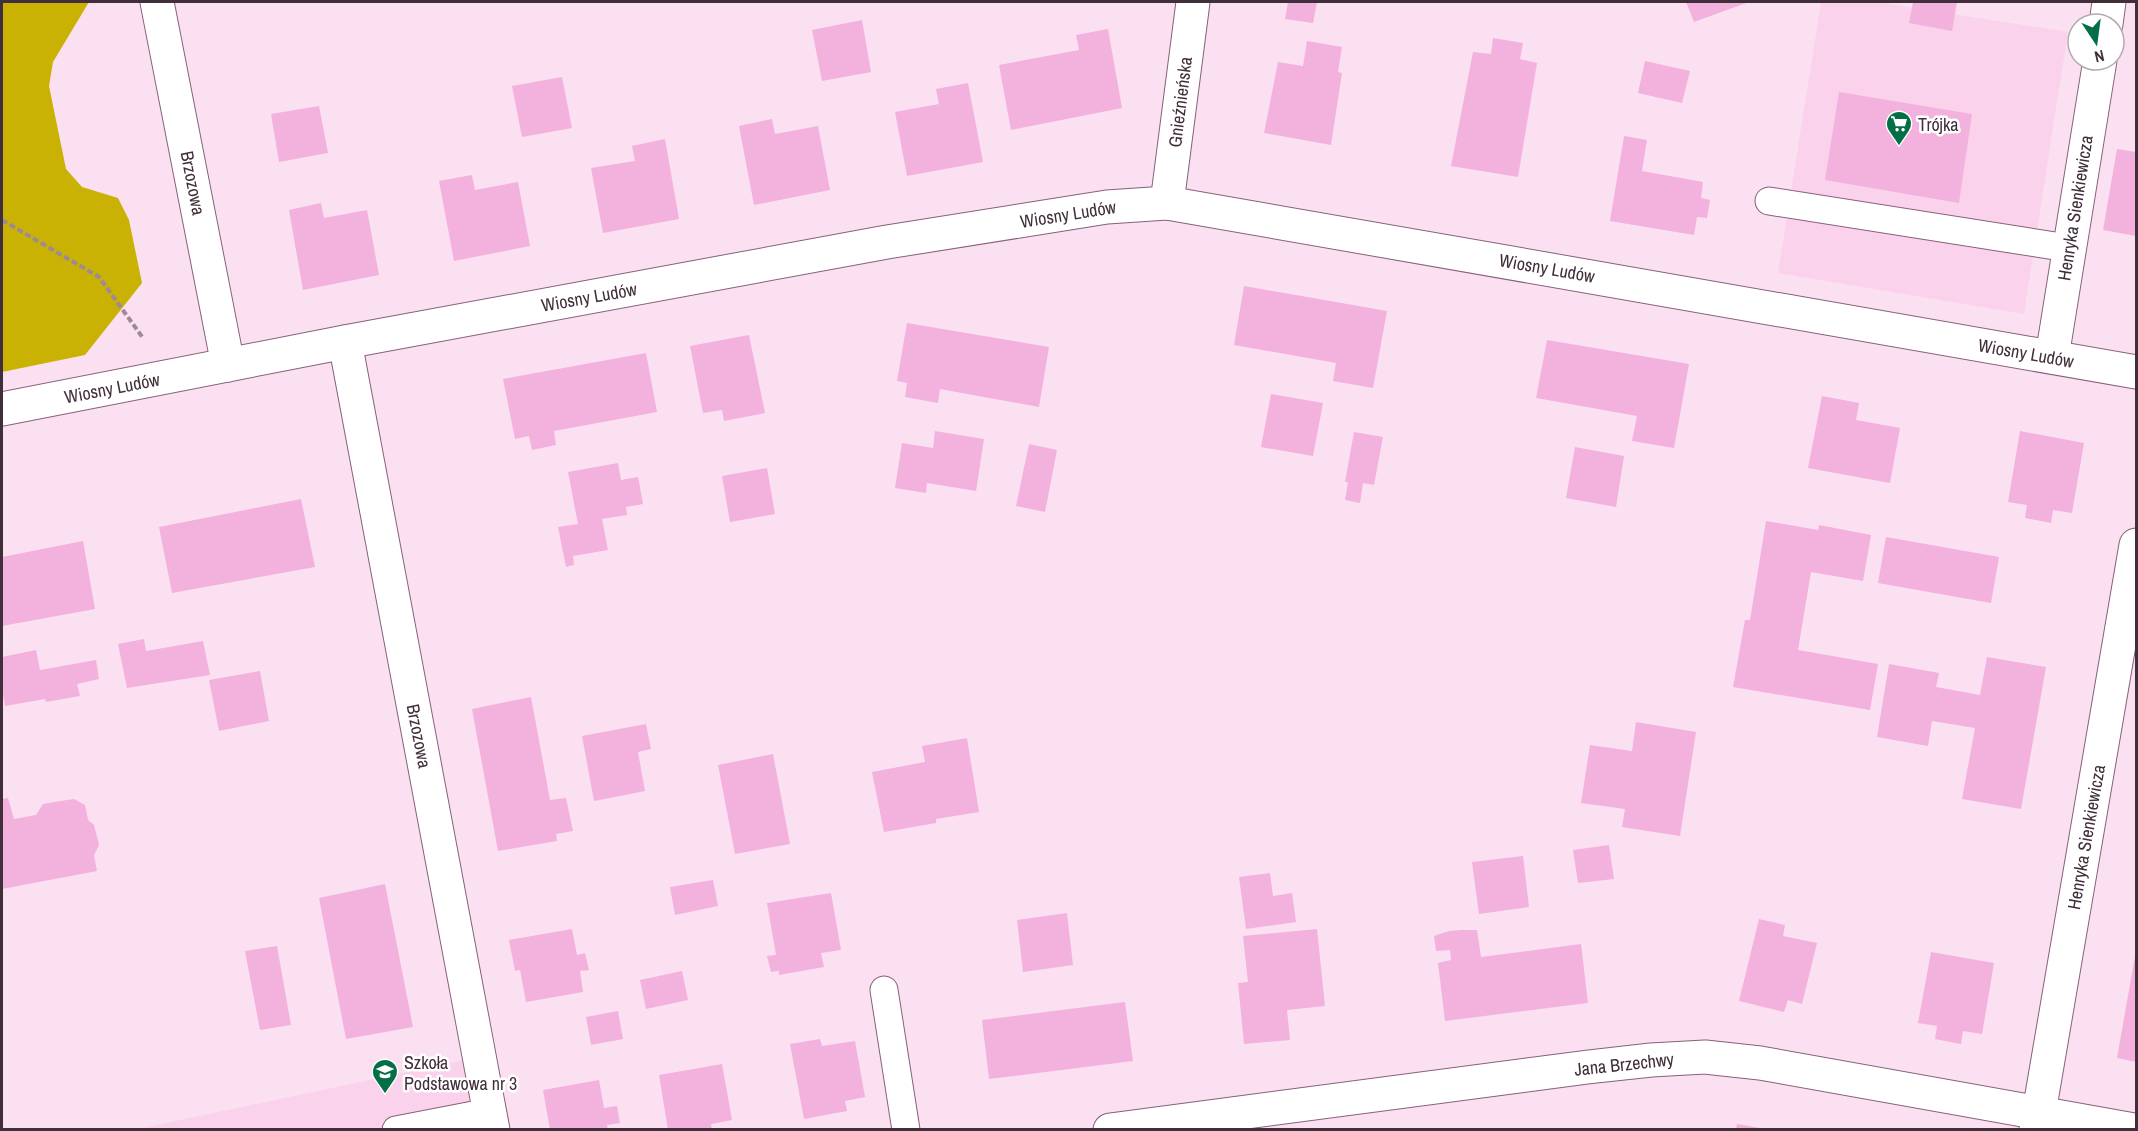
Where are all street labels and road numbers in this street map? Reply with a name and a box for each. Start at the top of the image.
street label: Gnieźnieńska [1162,55,1198,149]
street label: Henryka Sienkiewicza [2051,134,2099,282]
street label: Brzozowa [175,149,211,217]
street label: Wiosny Ludów [1018,194,1118,234]
street label: Wiosny Ludów [1497,247,1597,289]
street label: Wiosny Ludów [539,276,639,318]
street label: Wiosny Ludów [1976,332,2076,374]
street label: Wiosny Ludów [62,366,162,410]
street label: Brzozowa [401,702,437,770]
street label: Henryka Sienkiewicza [2061,763,2111,911]
street label: Jana Brzechwy [1573,1046,1676,1082]

